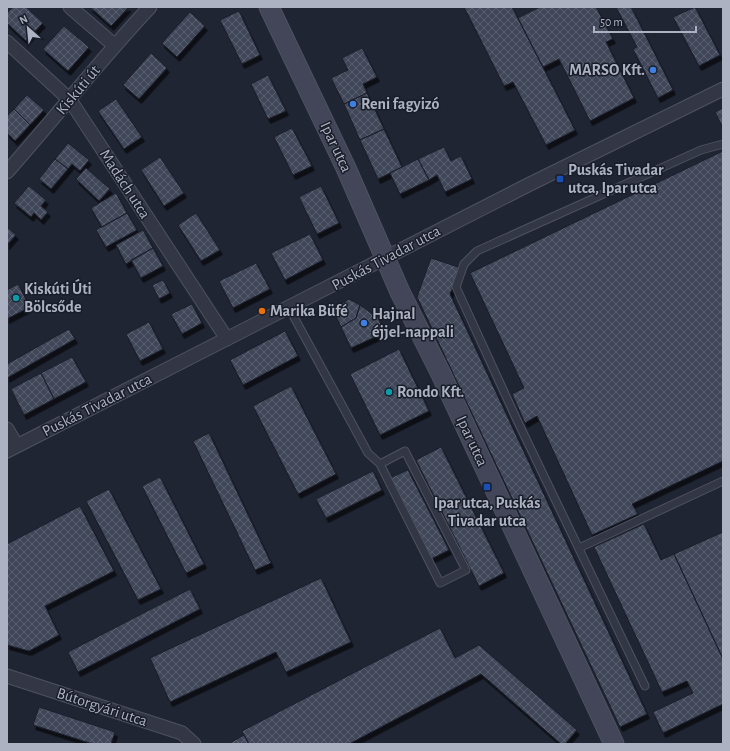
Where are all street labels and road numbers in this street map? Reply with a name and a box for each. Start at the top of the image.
street label: Kiskúti út [53,62,103,118]
street label: Ipar utca [317,119,355,175]
street label: Madách utca [97,146,153,222]
street label: Puskás Tivadar utca [329,223,443,293]
street label: Puskás Tivadar utca [40,371,154,439]
street label: Ipar utca [453,413,491,469]
street label: Bútorgyári utca [54,685,149,730]

